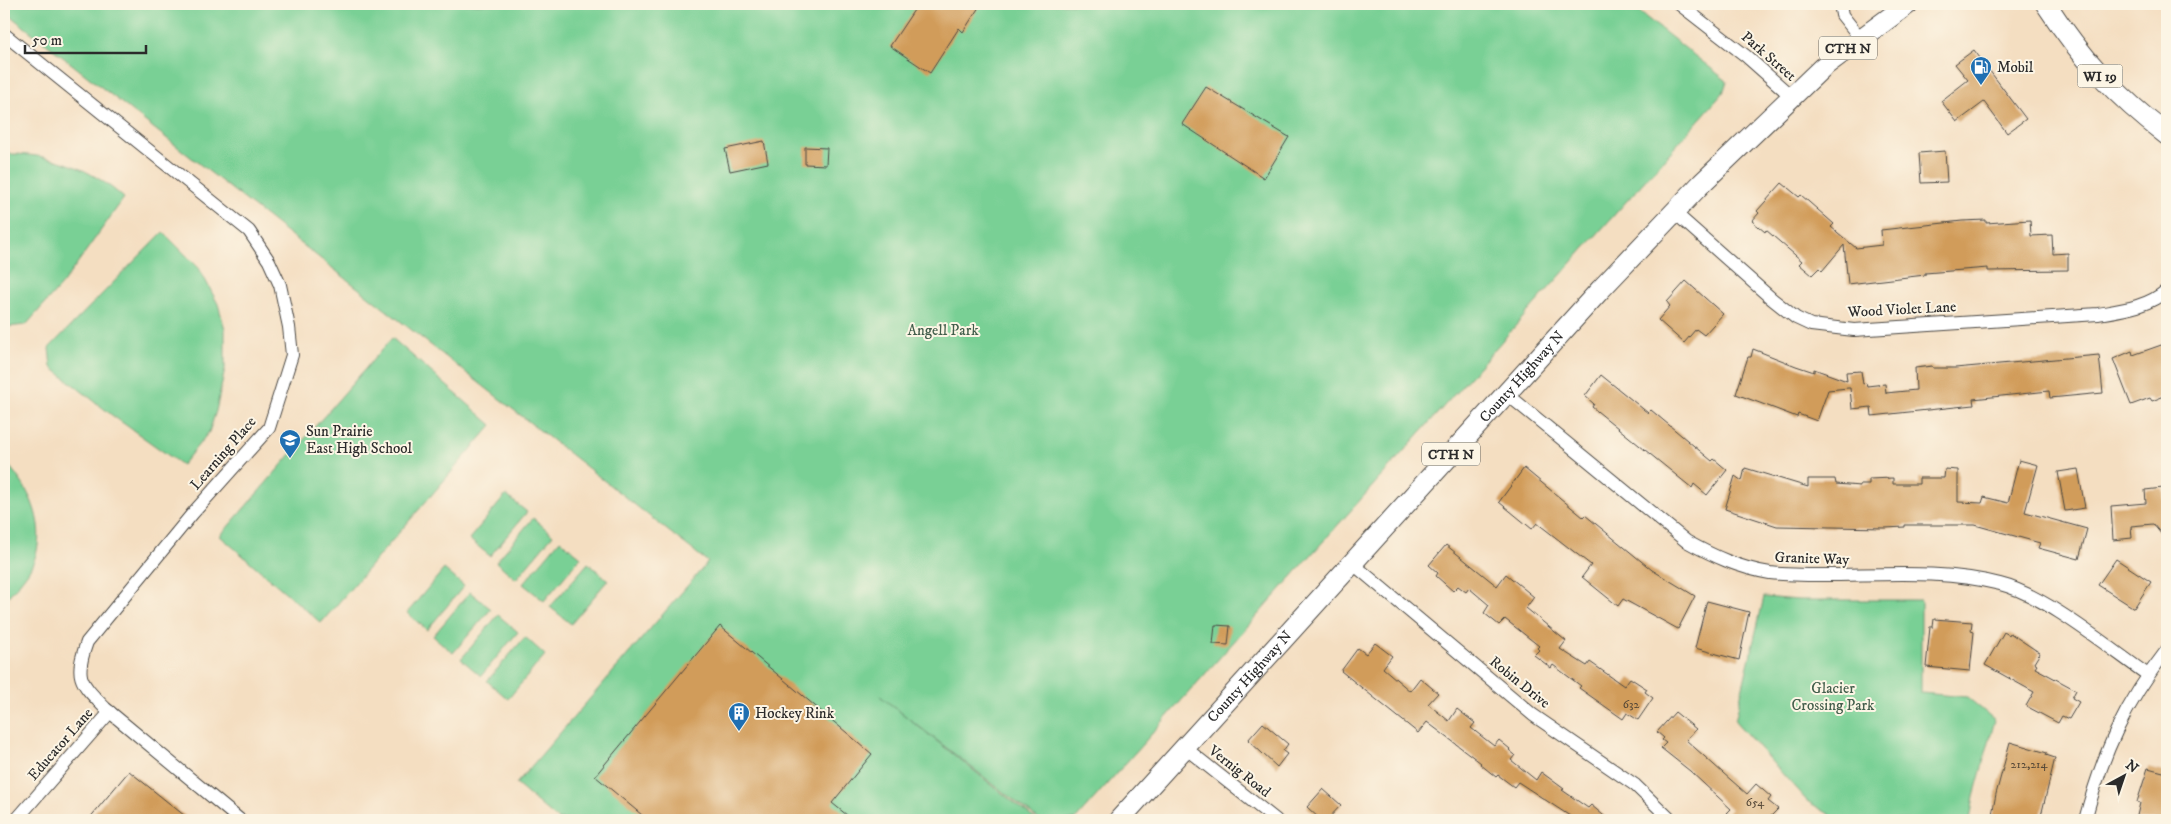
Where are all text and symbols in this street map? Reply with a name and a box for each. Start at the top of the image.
scale bar [25,22,146,54]
street label: Park Street [1737,27,1800,86]
text: 50 m [32,31,62,50]
road number: CTH N [1819,36,1877,59]
fuel station icon: Mobil [1969,55,1993,86]
place label: Mobil [1997,58,2034,77]
road number: WI 19 [2078,64,2122,88]
street label: Wood Violet Lane [1846,297,1957,322]
park label: Angell Park [907,321,979,340]
street label: County Highway N [1475,327,1569,427]
street label: Learning Place [186,413,260,494]
place label: Sun Prairie East High School [306,422,413,458]
school or university icon: Sun Prairie East High School [278,428,302,459]
road number: CTH N [1422,442,1480,466]
street label: Granite Way [1774,548,1850,569]
street label: County Highway N [1203,627,1296,727]
street label: Robin Drive [1486,652,1554,713]
park label: Glacier Crossing Park [1791,679,1875,715]
house number: 632 [1623,697,1639,712]
building icon: Hockey Rink [727,701,751,732]
street label: Educator Lane [24,704,97,785]
place label: Hockey Rink [755,704,835,723]
street label: Vernig Road [1204,741,1275,802]
north arrow [2098,752,2148,802]
text: N [2122,756,2142,778]
house number: 212,214 [2011,757,2048,772]
house number: 654 [1746,795,1765,810]

